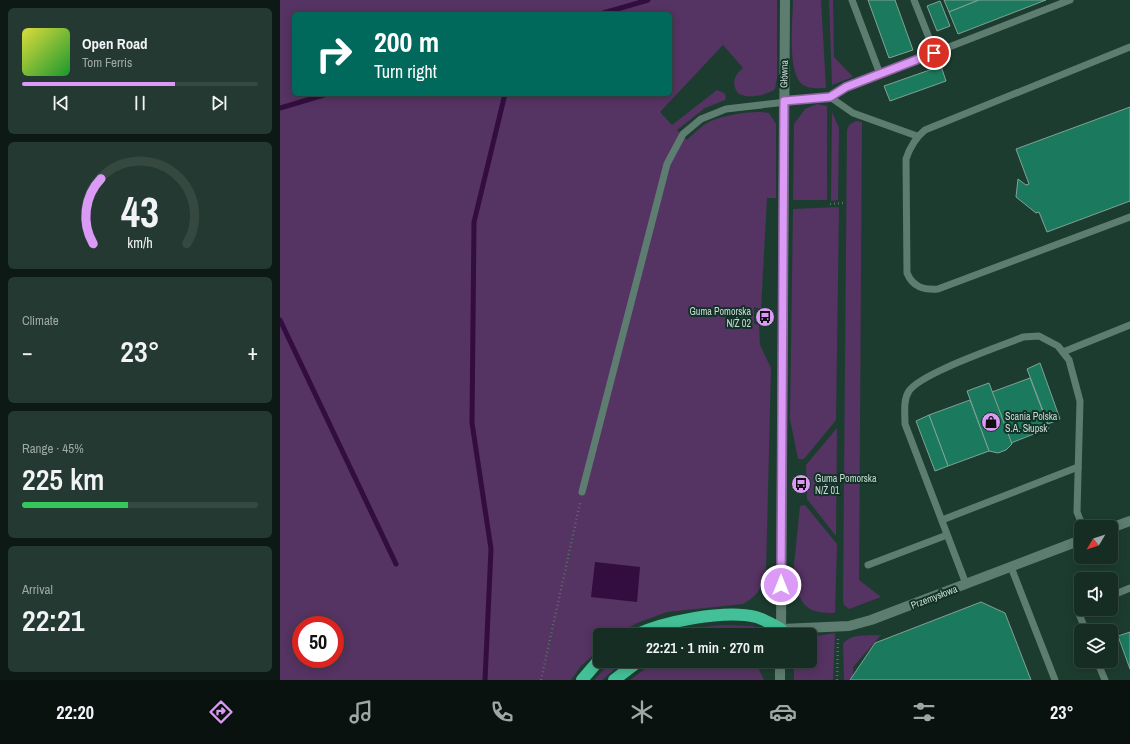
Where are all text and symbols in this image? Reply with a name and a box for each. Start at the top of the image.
text: 200 m [374,23,439,61]
icon: right [308,28,360,80]
text: Open Road [82,33,148,54]
pin [917,36,951,70]
icon: arrive [923,42,945,64]
text: Tom Ferris [82,54,132,71]
text: Turn right [374,59,437,84]
street label: Główna [777,60,791,88]
icon: previous [50,92,72,114]
icon: pause [129,92,151,114]
icon: next [208,92,230,114]
text: 43 [121,183,159,239]
text: km/h [127,232,153,251]
place label: Guma Pomorska N/Ż 02 [689,305,751,330]
bus stop icon: Guma Pomorska N/Ż 02 [754,306,776,328]
text: Climate [22,312,59,329]
text: 23° [120,331,160,371]
text: − [22,337,33,367]
text: + [247,337,258,367]
place label: Scania Polska S.A. Słupsk [1005,410,1058,435]
shop icon: Scania Polska S.A. Słupsk [980,411,1002,433]
text: Range · 45% [22,440,84,457]
text: 225 km [22,459,104,499]
place label: Guma Pomorska N/Ż 01 [815,472,877,497]
bus stop icon: Guma Pomorska N/Ż 01 [790,473,812,495]
north arrow [1074,520,1118,564]
map controls [1074,520,1118,668]
position arrow [760,564,802,606]
button: sound [1074,572,1118,616]
text: Arrival [22,581,53,598]
street label: Przemysłowa [909,582,959,612]
text: 22:21 [22,600,84,640]
speed limit sign: 50 [292,616,344,668]
button: layers [1074,624,1118,668]
text: 22:21 · 1 min · 270 m [646,637,764,658]
icon: directions [207,698,235,726]
icon: music [347,698,375,726]
icon: phone [488,698,516,726]
icon: climate [628,698,656,726]
icon: car [769,698,797,726]
icon: filters [910,698,938,726]
text: 22:20 [56,700,94,725]
text: 23° [1050,700,1074,725]

